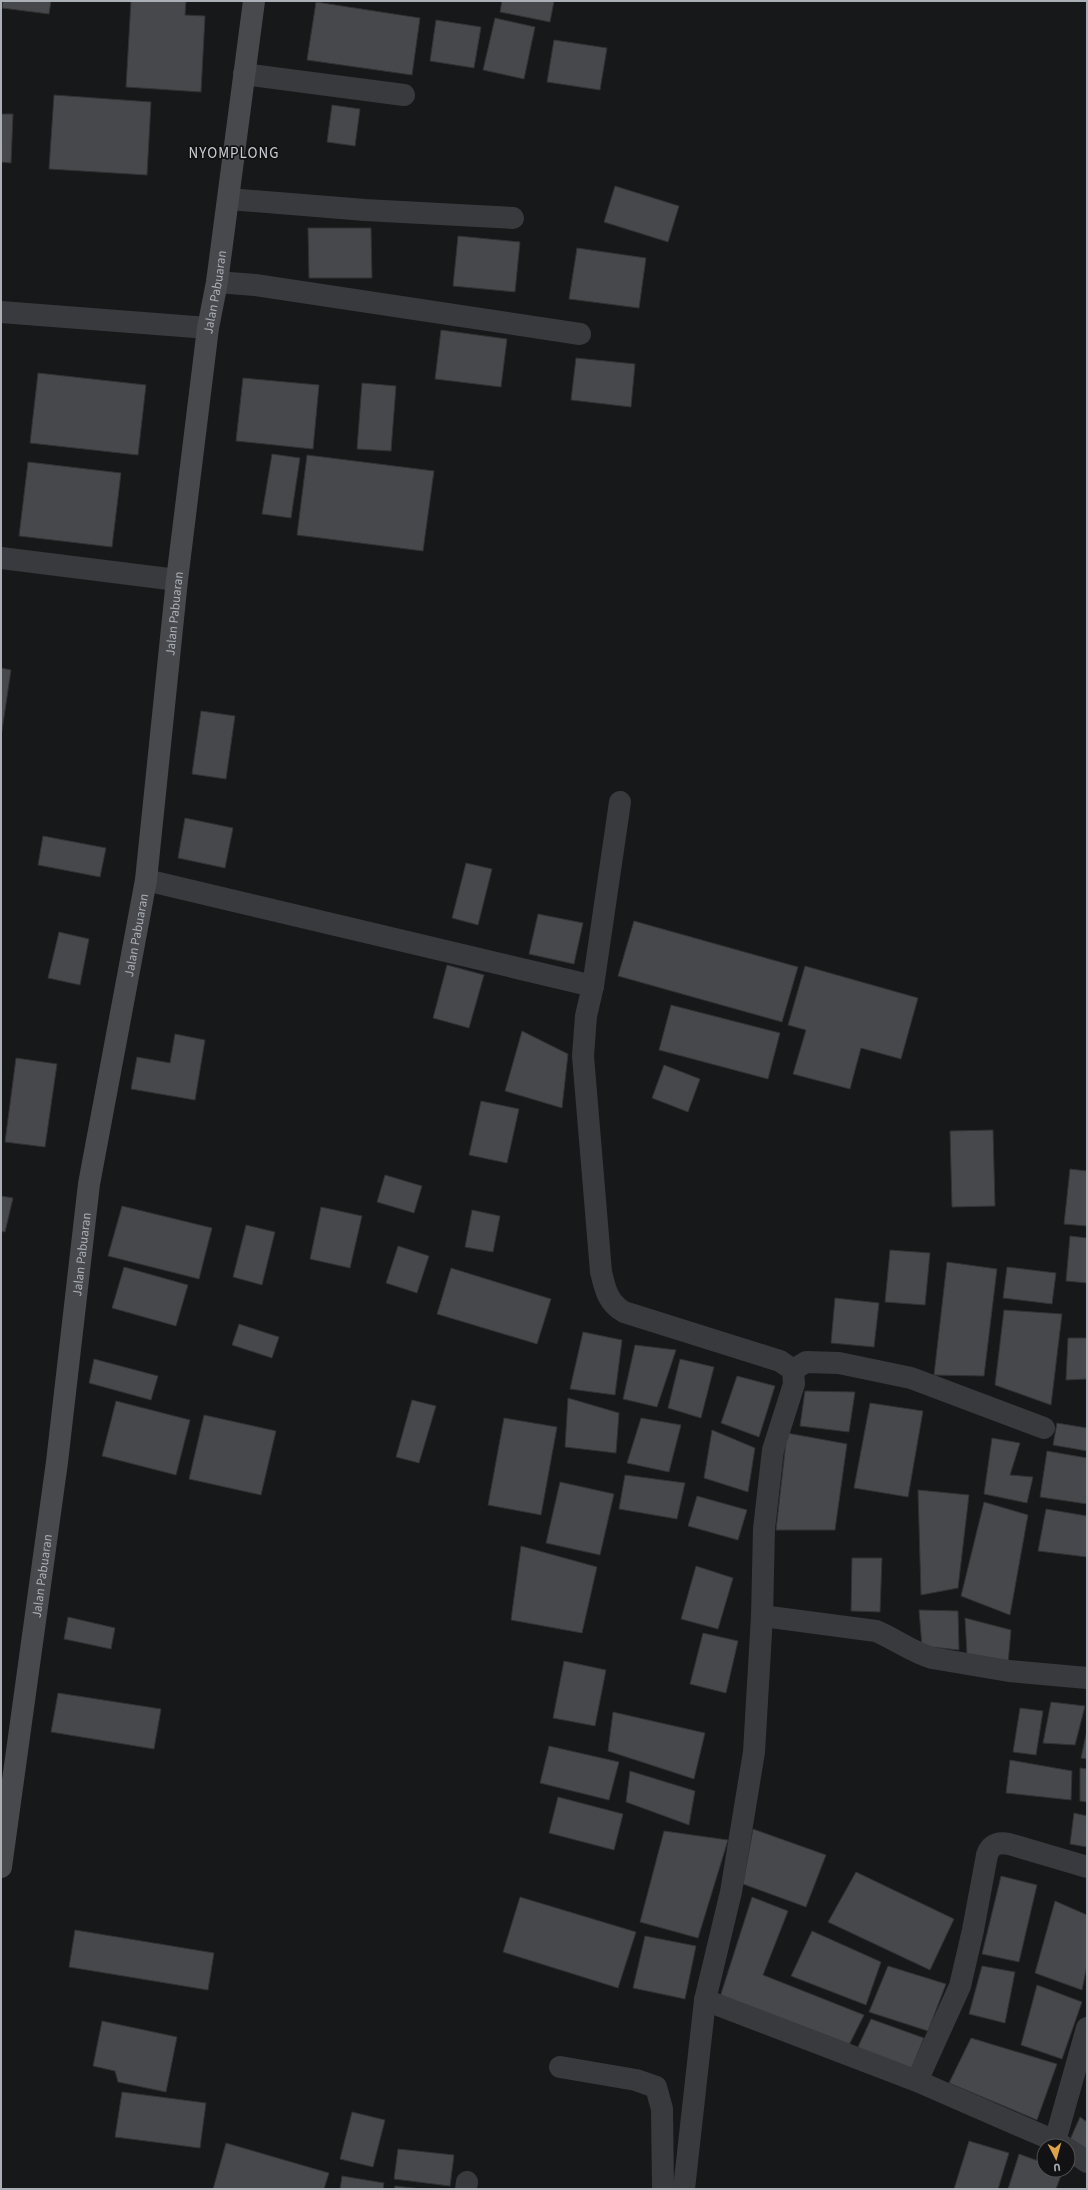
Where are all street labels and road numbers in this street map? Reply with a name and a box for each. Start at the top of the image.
street label: Jalan Pabuaran [199,249,231,335]
street label: Jalan Pabuaran [161,570,188,656]
street label: Jalan Pabuaran [120,892,153,978]
street label: Jalan Pabuaran [68,1211,96,1297]
street label: Jalan Pabuaran [28,1533,57,1619]

